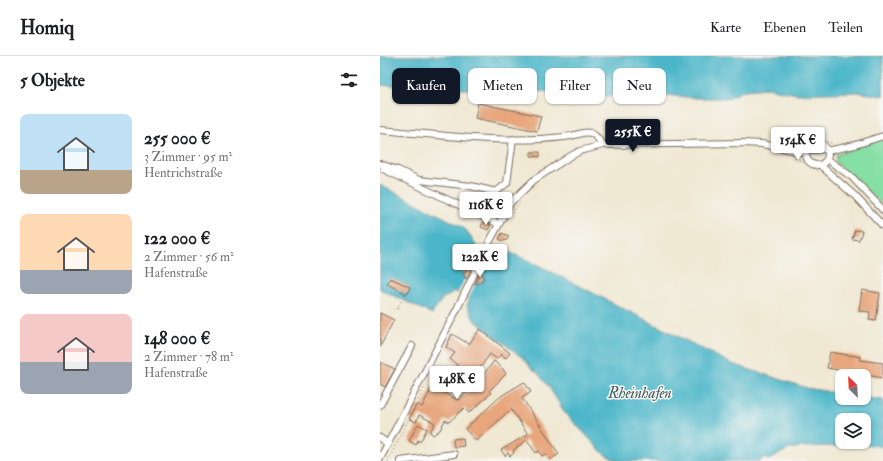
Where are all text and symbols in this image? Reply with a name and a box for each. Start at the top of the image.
text: Homiq [20,16,74,40]
text: Karte [710,19,741,36]
text: Ebenen [763,19,806,36]
text: Teilen [828,19,863,36]
chip: Kaufen [392,68,460,104]
chip: Mieten [468,68,537,104]
chip: Filter [545,68,605,104]
chip: Neu [613,68,666,104]
icon: filters [338,69,360,91]
text: 5 Objekte [20,70,85,91]
pin: 255K € [600,119,666,153]
text: 255K € [614,124,652,140]
pin: 154K € [765,127,831,161]
text: 255 000 € [144,128,211,149]
icon: home [52,130,100,178]
text: 154K € [780,132,816,148]
text: 3 Zimmer · 95 m² [144,149,232,165]
text: Hentrichstraße [144,165,222,181]
pin: 116K € [453,192,519,226]
text: 116K € [468,197,504,213]
text: 122 000 € [144,228,211,249]
icon: home [52,230,100,278]
pin: 122K € [447,244,513,278]
text: 2 Zimmer · 56 m² [144,249,234,265]
text: 122K € [461,249,499,265]
text: Hafenstraße [144,265,208,281]
text: 148 000 € [144,328,210,349]
icon: home [52,330,100,378]
text: 2 Zimmer · 78 m² [144,349,234,365]
text: Hafenstraße [144,365,208,381]
pin: 148K € [424,366,490,400]
north arrow [835,369,871,405]
map controls [835,369,871,449]
text: 148K € [438,371,476,387]
water label: Rheinhafen [607,384,672,403]
button: layers [835,413,871,449]

